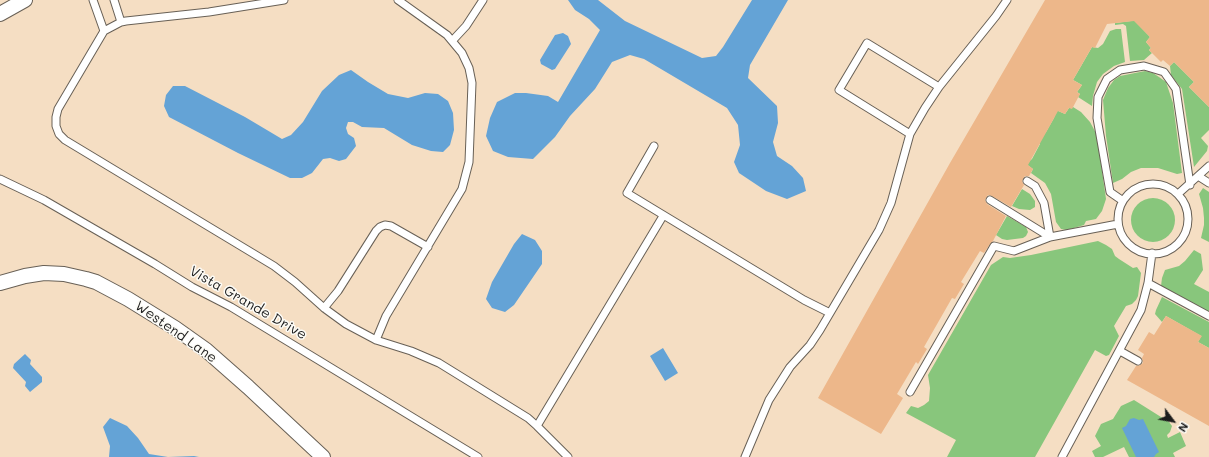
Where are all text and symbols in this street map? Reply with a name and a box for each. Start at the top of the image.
street label: Vista Grande Drive [186,263,310,343]
street label: Westend Lane [132,298,220,366]
north arrow [1153,401,1193,441]
text: N [1175,420,1192,435]

